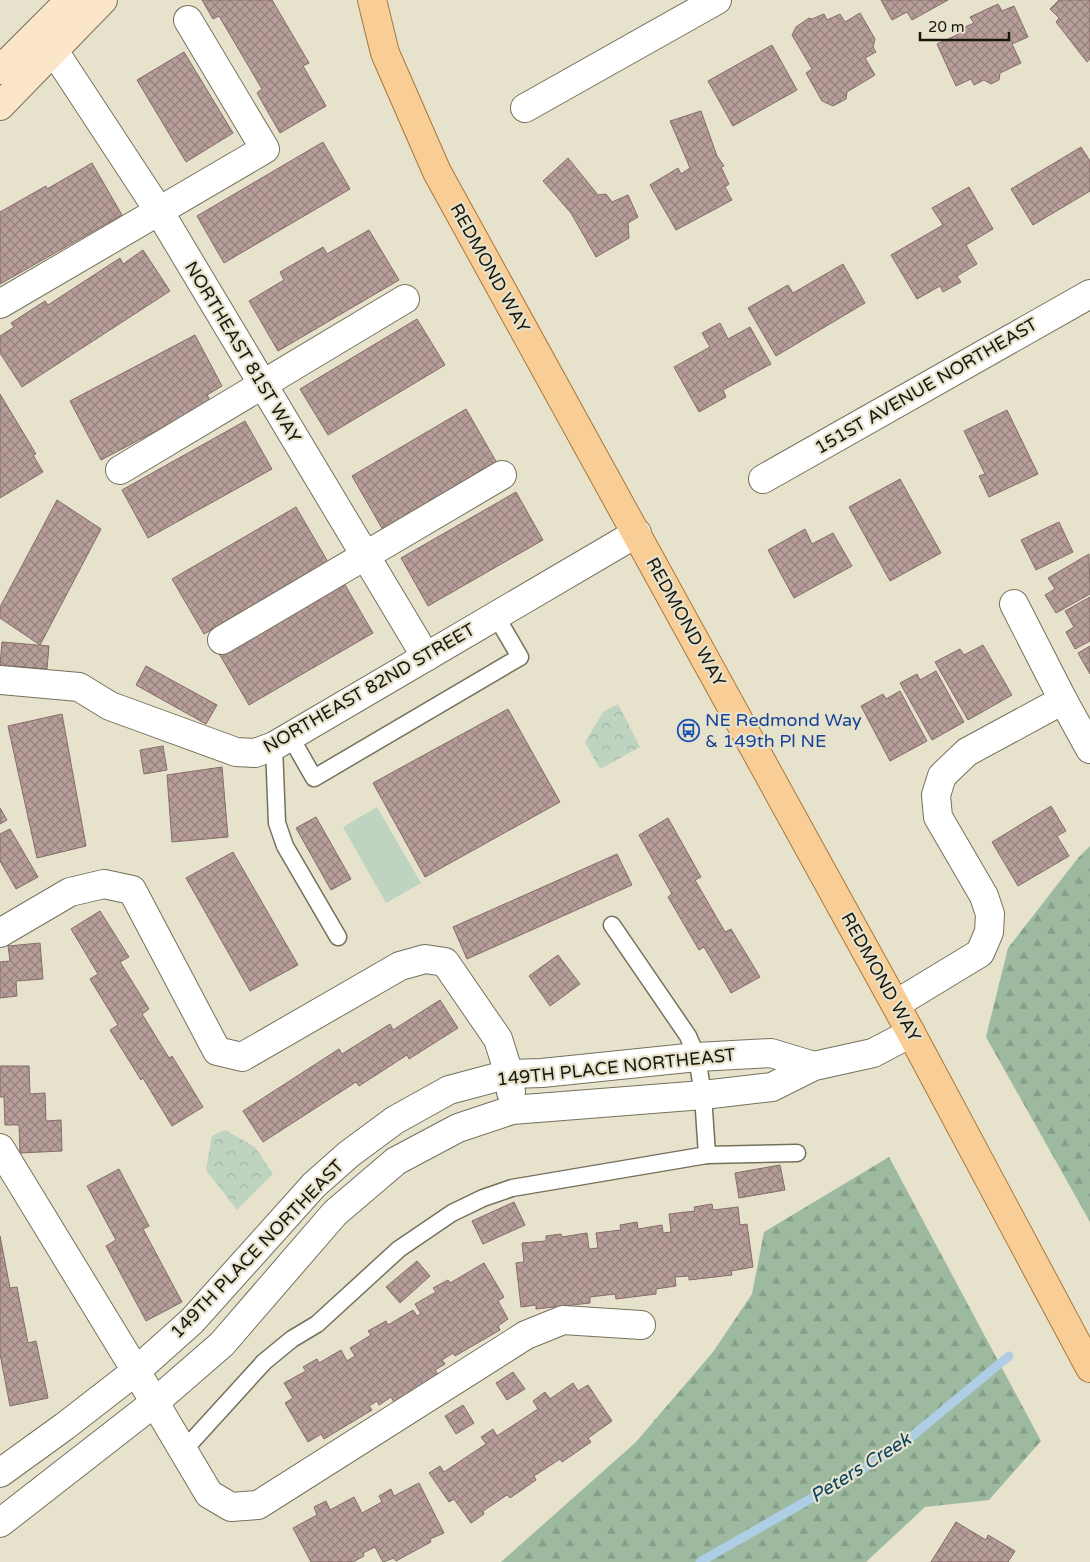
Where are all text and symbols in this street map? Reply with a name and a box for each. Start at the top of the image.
scale bar [920,10,1009,42]
text: 20 m [928,18,965,36]
street label: REDMOND WAY [445,199,535,337]
street label: NORTHEAST 81ST WAY [180,257,306,447]
street label: 151ST AVENUE NORTHEAST [811,313,1041,459]
street label: REDMOND WAY [641,553,731,691]
street label: NORTHEAST 82ND STREET [259,618,479,758]
place label: NE Redmond Way & 149th Pl NE [705,709,862,752]
bus stop icon: NE Redmond Way & 149th Pl NE [677,718,701,742]
street label: REDMOND WAY [836,908,926,1046]
street label: 149TH PLACE NORTHEAST [496,1044,736,1090]
street label: 149TH PLACE NORTHEAST [166,1155,348,1343]
water label: Peters Creek [806,1427,916,1507]

